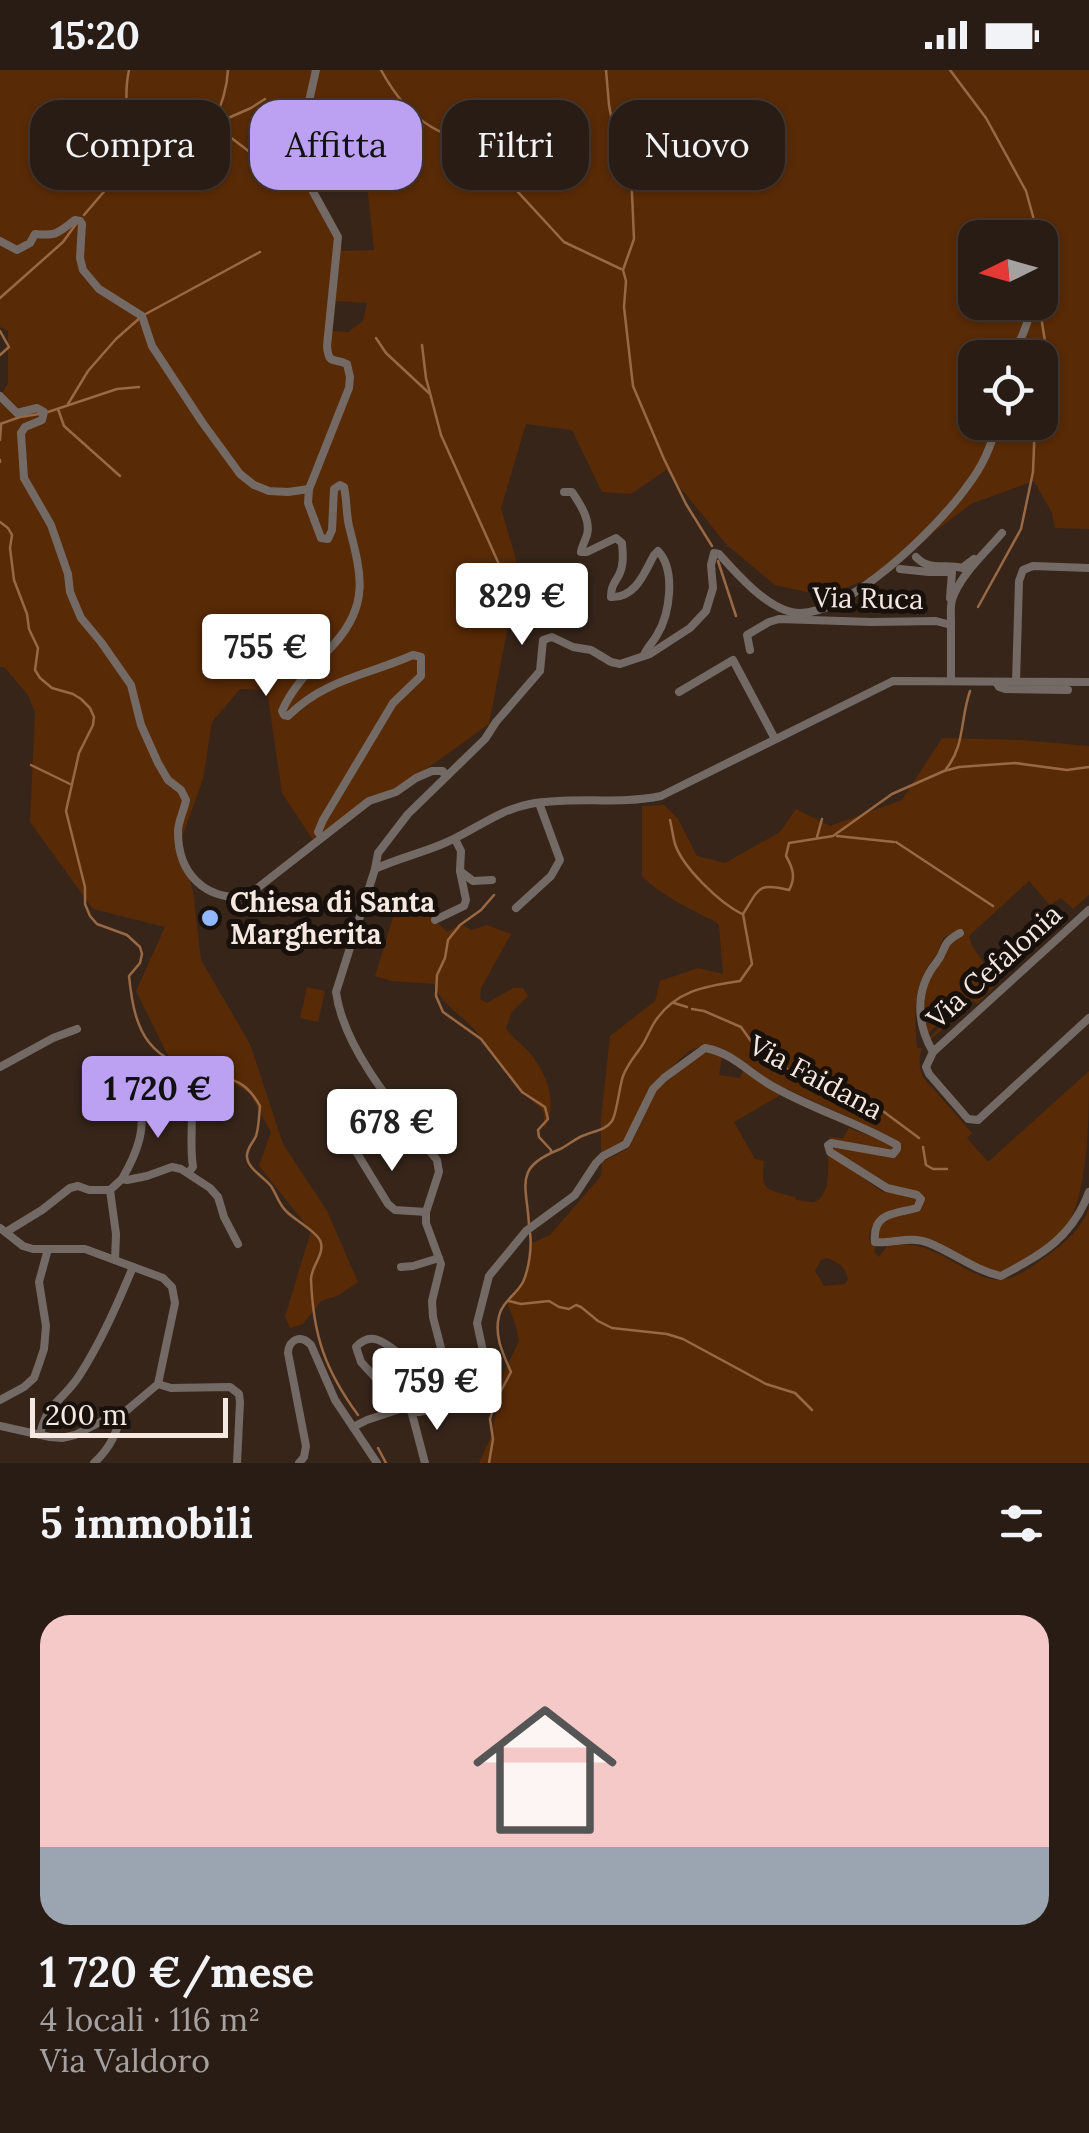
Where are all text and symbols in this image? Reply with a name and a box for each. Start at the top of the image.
text: 15:20 [50,11,140,59]
chip: Compra [30,100,230,190]
chip: Affitta [250,100,422,190]
chip: Filtri [442,100,589,190]
chip: Nuovo [609,100,785,190]
north arrow [958,220,1058,320]
map controls [958,220,1058,440]
button: locate [958,340,1058,440]
pin: 829 € [452,563,592,648]
text: 829 € [478,575,566,616]
street label: Via Ruca [811,579,924,617]
pin: 755 € [196,614,336,699]
text: 755 € [224,626,308,667]
place label: Chiesa di Santa Margherita [230,884,435,952]
street label: Via Cefalonia [918,896,1069,1037]
marker: Chiesa di Santa Margherita [199,907,221,929]
street label: Via Faidana [742,1026,889,1127]
pin: 1 720 € [66,1056,250,1141]
text: 1 720 € [104,1068,212,1109]
pin: 678 € [322,1089,462,1174]
text: 678 € [349,1101,435,1142]
pin: 759 € [367,1348,507,1433]
text: 759 € [394,1360,480,1401]
scale bar [30,1393,228,1438]
text: 200 m [45,1397,127,1433]
text: 5 immobili [40,1496,253,1550]
icon: filters [994,1496,1049,1551]
icon: home [455,1680,635,1860]
text: 1 720 €/mese [40,1945,314,1999]
text: 4 locali · 116 m² [40,1999,260,2040]
text: Via Valdoro [40,2040,210,2081]

